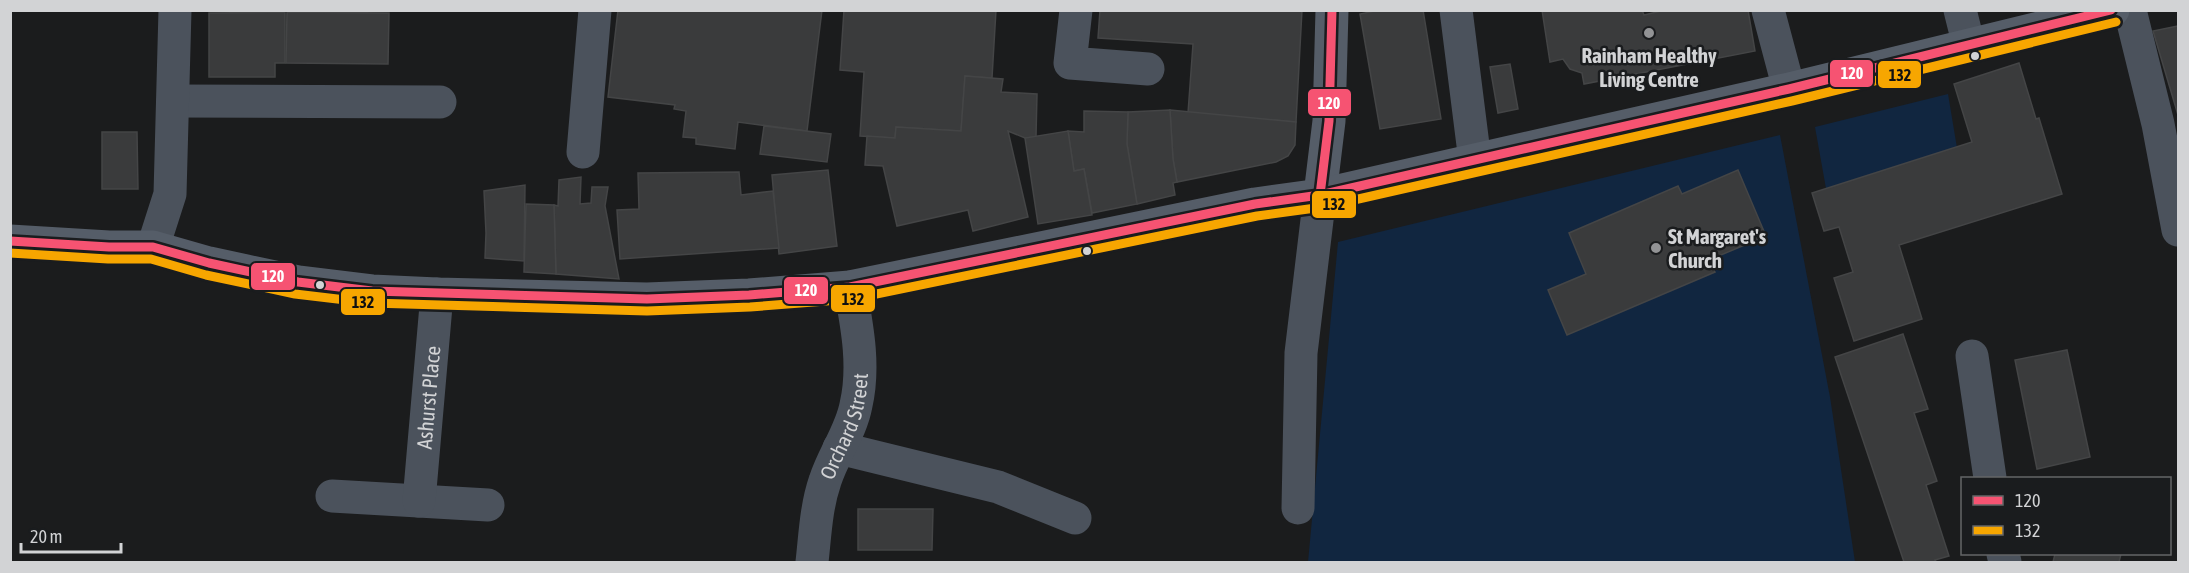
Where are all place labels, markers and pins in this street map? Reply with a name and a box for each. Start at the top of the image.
marker: Rainham Healthy Living Centre [1642,26,1656,40]
place label: Rainham Healthy Living Centre [1581,43,1717,91]
unlabelled marker [1969,50,1981,62]
place label: St Margaret's Church [1668,224,1767,272]
marker: St Margaret's Church [1649,241,1663,255]
unlabelled marker [1081,245,1093,257]
unlabelled marker [314,279,326,291]

